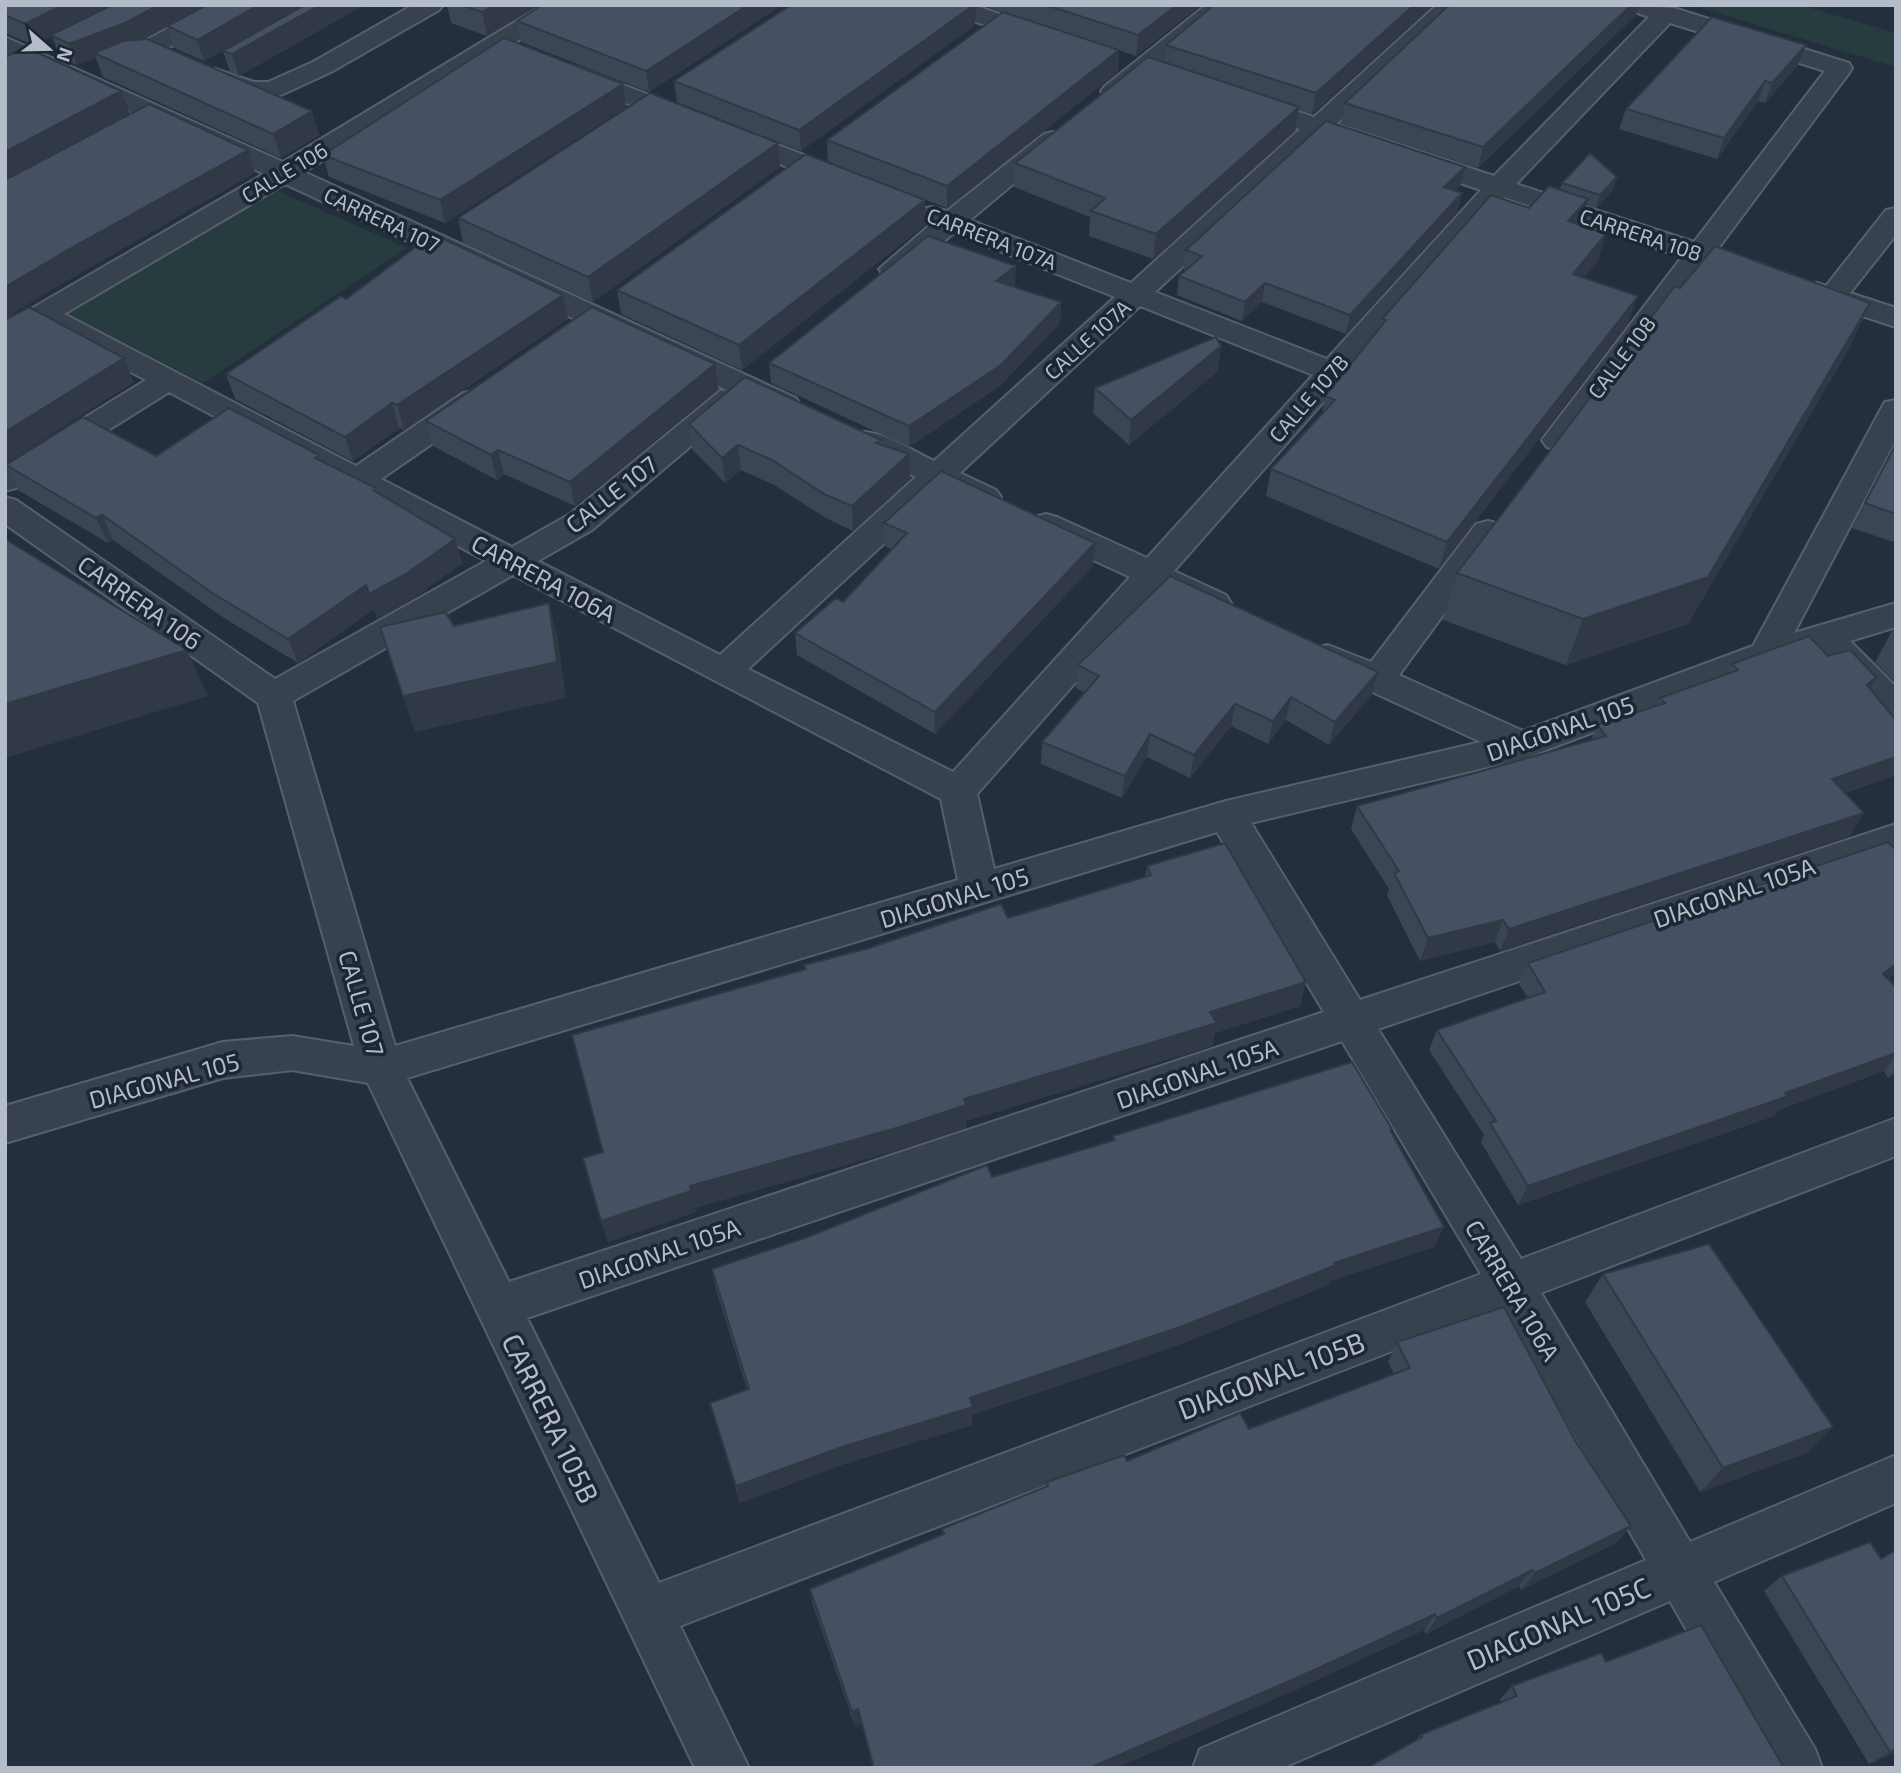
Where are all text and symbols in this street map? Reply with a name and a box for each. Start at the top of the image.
north arrow [14,14,84,84]
text: N [52,45,79,65]
street label: CALLE 106 [236,137,332,207]
street label: CARRERA 107 [320,181,444,257]
street label: CARRERA 107A [924,202,1060,274]
street label: CARRERA 108 [1577,203,1705,265]
street label: CALLE 107A [1039,294,1135,384]
street label: CALLE 108 [1582,311,1660,403]
street label: CALLE 107B [1263,349,1353,447]
street label: CALLE 107 [559,449,663,539]
street label: CARRERA 106A [467,528,621,628]
street label: CARRERA 106 [73,549,207,655]
street label: DIAGONAL 105 [1482,689,1638,767]
street label: DIAGONAL 105A [1649,851,1819,933]
street label: DIAGONAL 105 [876,861,1032,933]
street label: CALLE 107 [333,947,391,1059]
street label: DIAGONAL 105A [1112,1032,1282,1114]
street label: DIAGONAL 105 [86,1046,242,1114]
street label: DIAGONAL 105A [574,1212,744,1294]
street label: CARRERA 106A [1460,1214,1566,1366]
street label: DIAGONAL 105B [1173,1324,1369,1426]
street label: CARRERA 105B [495,1328,607,1508]
street label: DIAGONAL 105C [1461,1569,1655,1677]

